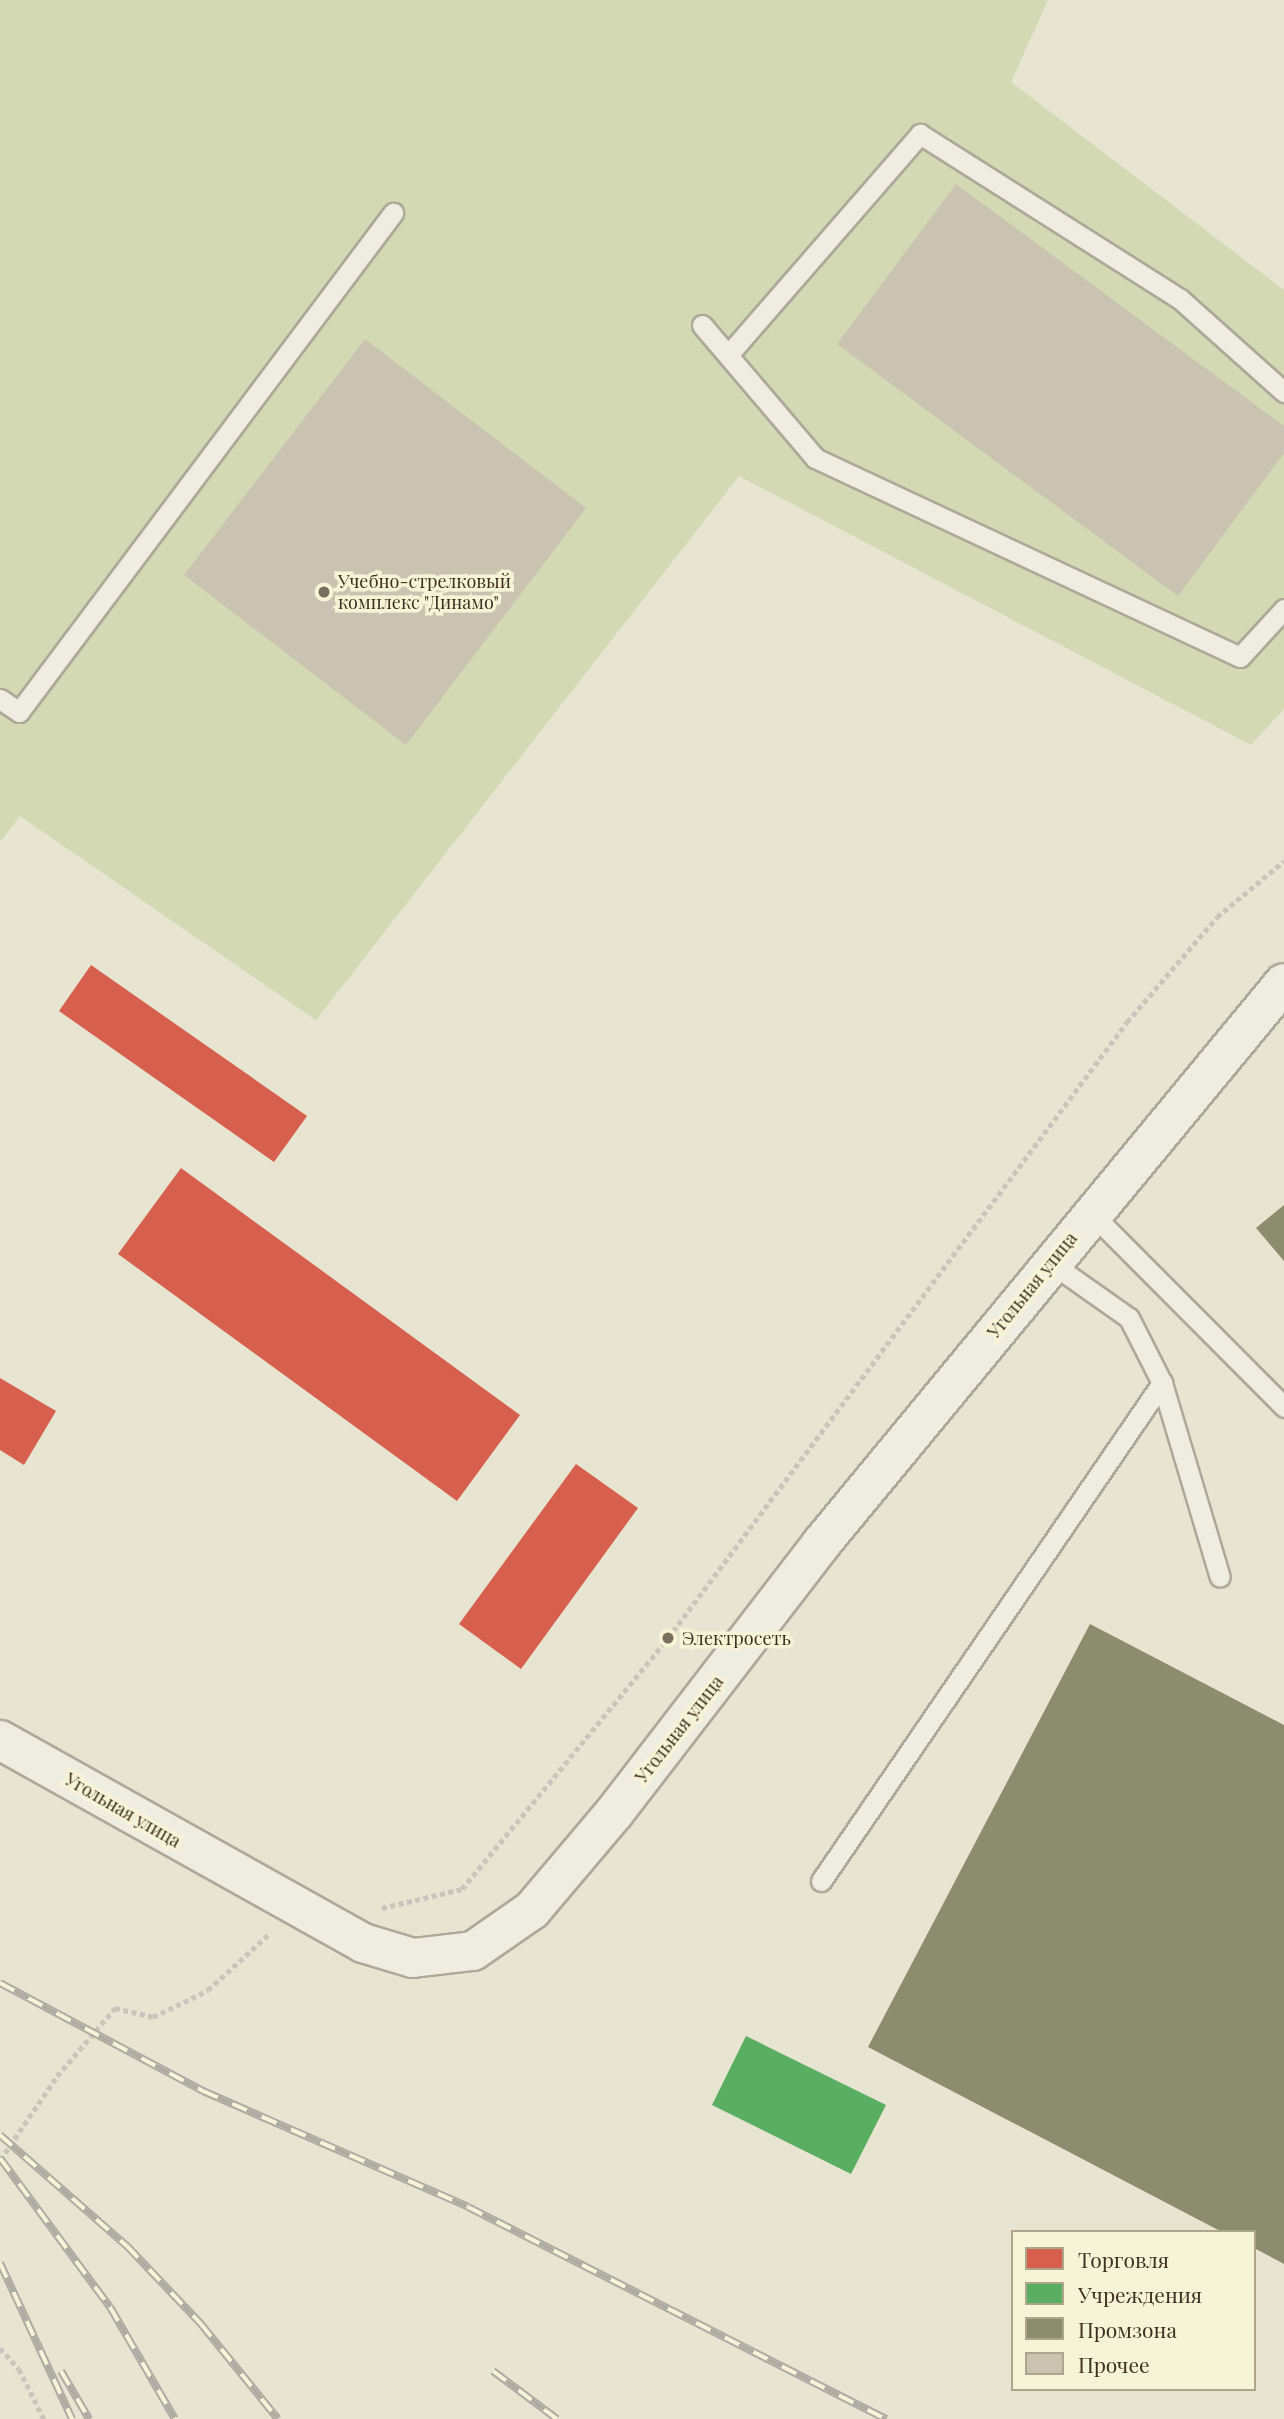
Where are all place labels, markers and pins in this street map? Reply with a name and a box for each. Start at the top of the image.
place label: Учебно-стрелковый комплекс "Динамо" [338,571,511,614]
marker: Учебно-стрелковый комплекс "Динамо" [316,584,332,600]
place label: Электросеть [682,1627,791,1649]
marker: Электросеть [660,1630,676,1646]

